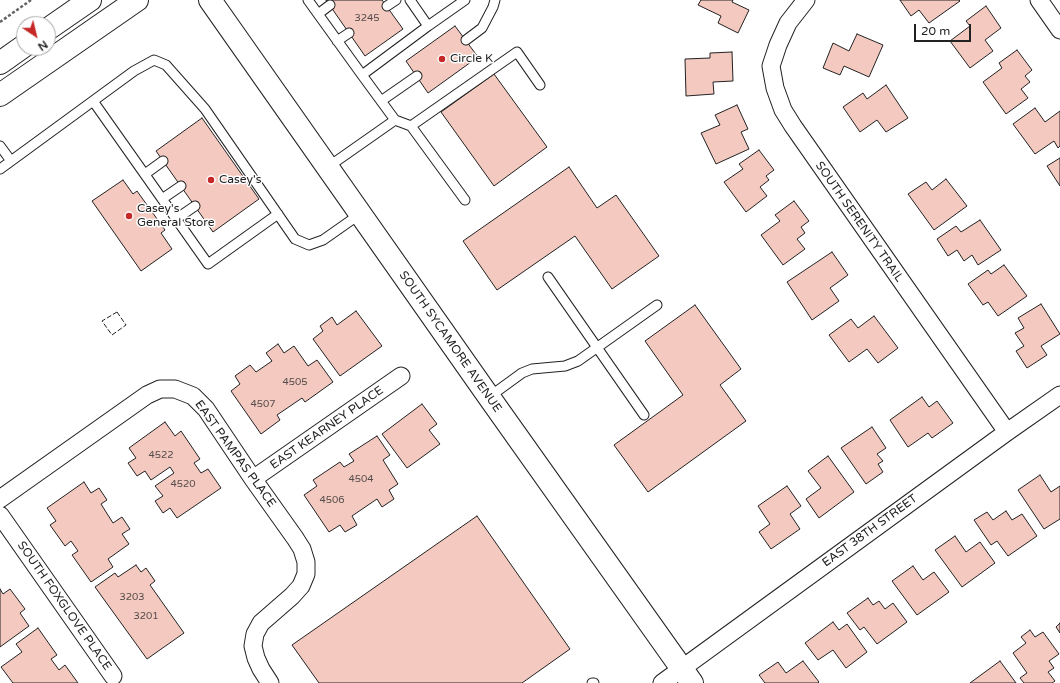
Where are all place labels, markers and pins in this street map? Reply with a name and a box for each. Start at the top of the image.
place label: Circle K [450,52,493,66]
marker: Circle K [437,54,447,64]
place label: Casey's [219,173,261,187]
marker: Casey's [206,175,216,185]
place label: Casey's General Store [137,202,215,230]
marker: Casey's General Store [124,211,134,221]

